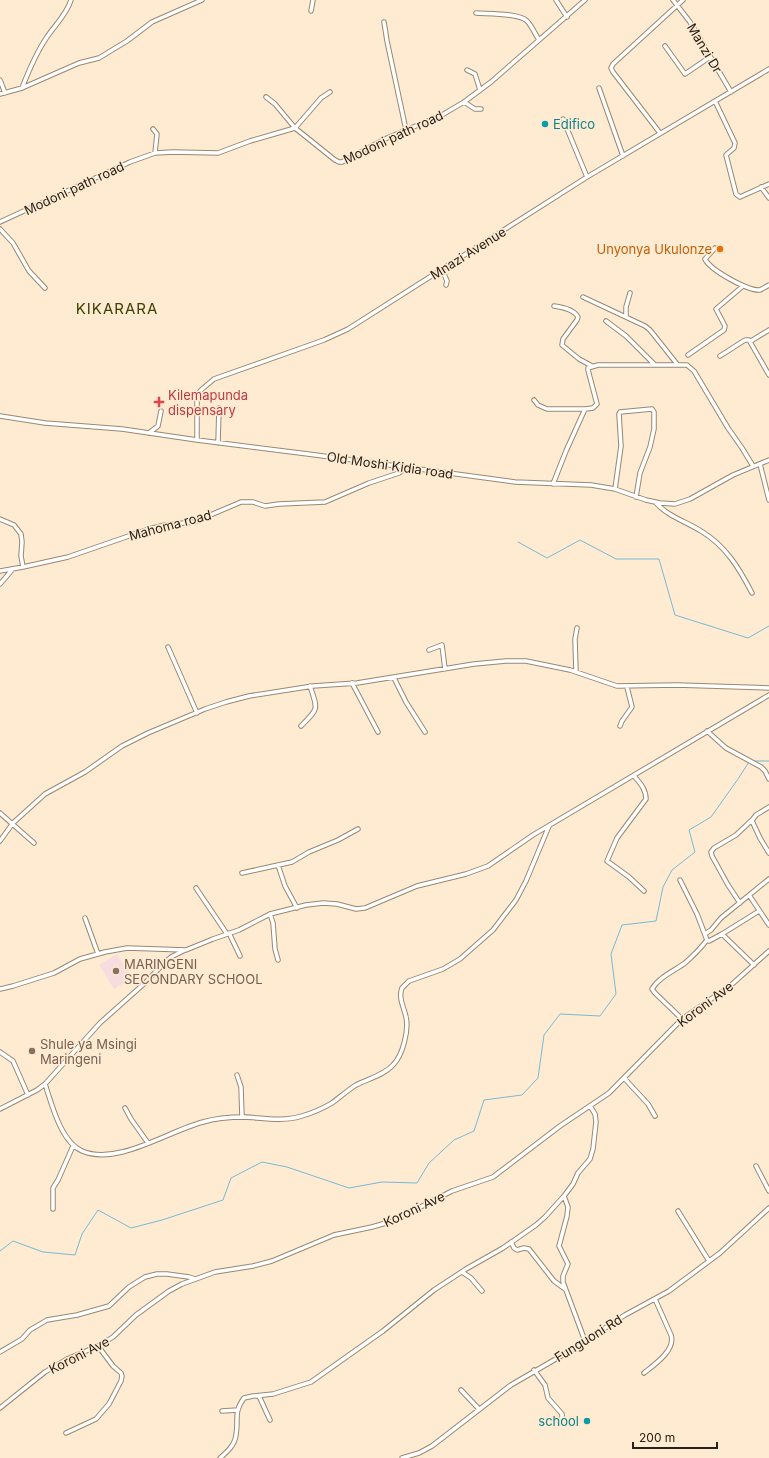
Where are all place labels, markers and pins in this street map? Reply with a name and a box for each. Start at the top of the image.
place label: Edifico [553,116,595,132]
marker: Edifico [540,119,550,129]
place label: Unyonya Ukulonze [597,241,712,257]
marker: Unyonya Ukulonze [715,244,725,254]
place label: Kilemapunda dispensary [168,387,248,418]
marker: Kilemapunda dispensary [153,396,165,408]
place label: MARINGENI SECONDARY SCHOOL [124,956,263,987]
marker: MARINGENI SECONDARY SCHOOL [111,966,121,976]
place label: Shule ya Msingi Maringeni [40,1036,137,1067]
marker: Shule ya Msingi Maringeni [27,1046,37,1056]
place label: school [538,1413,579,1429]
marker: school [582,1416,592,1426]

